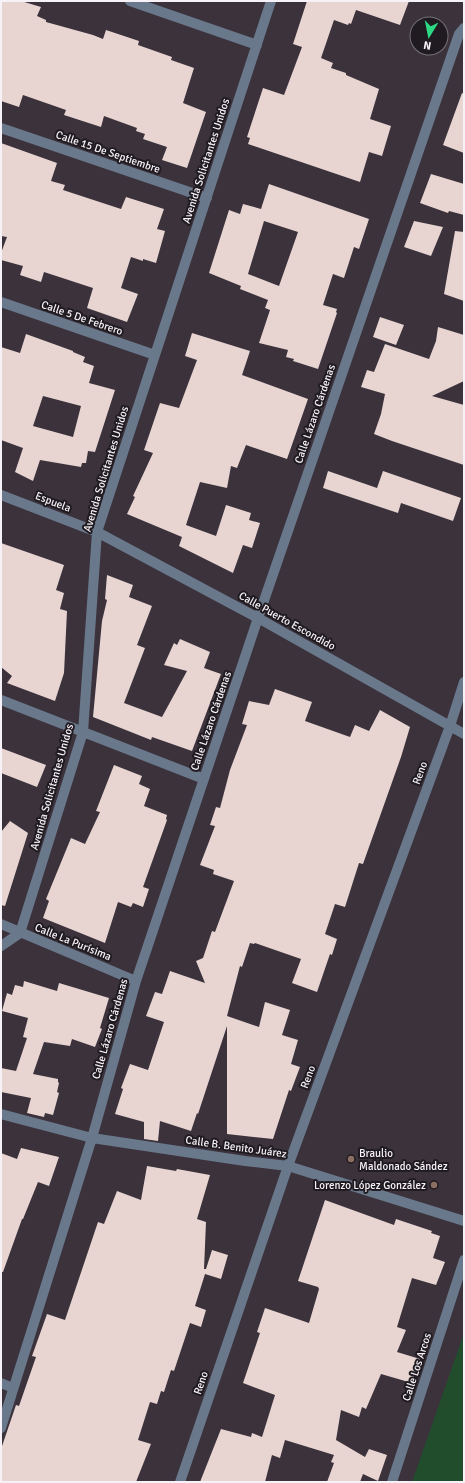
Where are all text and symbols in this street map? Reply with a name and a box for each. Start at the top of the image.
north arrow [409,16,449,56]
text: N [422,38,432,52]
street label: Avenida Solicitantes Unidos [180,97,232,225]
street label: Calle 15 De Septiembre [54,128,162,176]
street label: Calle 5 De Febrero [40,298,125,338]
street label: Calle Lázaro Cárdenas [292,363,338,465]
street label: Avenida Solicitantes Unidos [81,405,131,533]
street label: Espuela [33,489,73,515]
street label: Calle Puerto Escondido [237,589,338,653]
street label: Calle Lázaro Cárdenas [188,670,234,772]
street label: Avenida Solicitantes Unidos [28,722,76,852]
street label: Reno [410,759,430,786]
street label: Calle La Purísima [33,921,114,963]
street label: Calle Lázaro Cárdenas [89,977,131,1081]
street label: Reno [298,1063,318,1090]
street label: Calle B. Benito Juárez [185,1133,288,1161]
place label: Braulio Maldonado Sández [359,1147,448,1173]
marker: Braulio Maldonado Sández [346,1154,356,1164]
place label: Lorenzo López González [314,1179,426,1192]
marker: Lorenzo López González [429,1180,439,1190]
street label: Calle Los Arcos [400,1331,434,1403]
street label: Reno [191,1369,211,1396]

